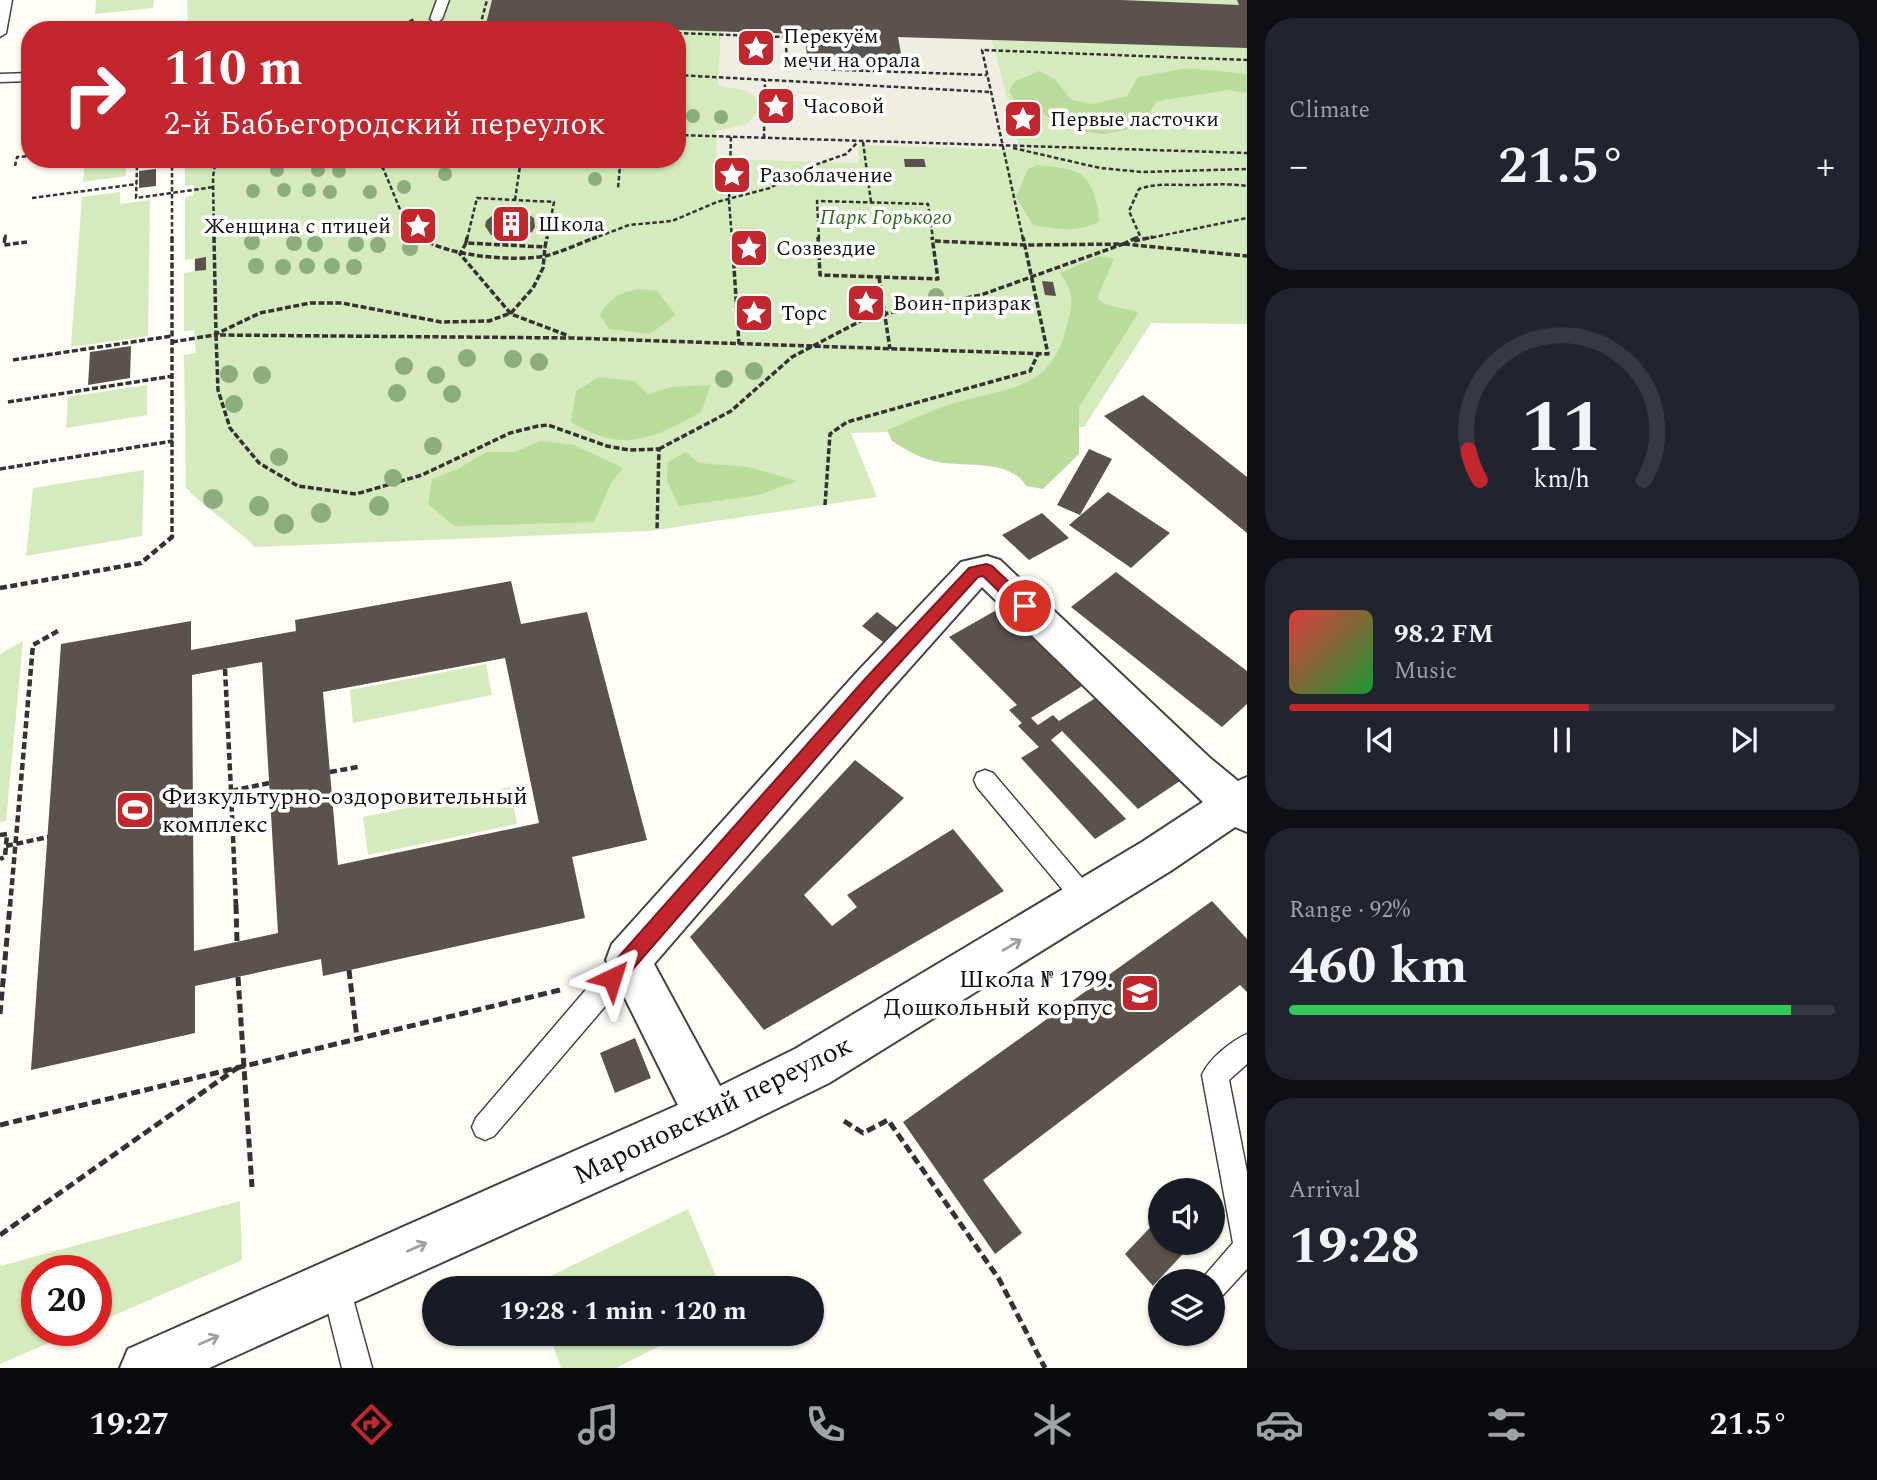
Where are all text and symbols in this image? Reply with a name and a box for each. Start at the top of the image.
place label: Перекуём мечи на орала [783,21,921,77]
place icon: Перекуём мечи на орала [735,27,777,69]
text: 110 m [164,32,303,107]
icon: right [49,49,140,140]
place icon: Часовой [755,85,797,127]
place label: Часовой [803,91,884,123]
text: Climate [1289,93,1370,128]
place icon: Первые ласточки [1002,98,1044,140]
text: 2-й Бабьегородский переулок [164,100,605,149]
place label: Первые ласточки [1050,104,1219,136]
text: 21.5° [1498,127,1626,206]
text: − [1289,138,1308,196]
text: + [1816,138,1835,196]
place icon: Разоблачение [711,154,753,196]
place label: Разоблачение [759,160,893,192]
park label: Парк Горького [820,202,952,234]
building icon: Школа [490,203,532,245]
place icon: Женщина с птицей [397,205,439,247]
place label: Школа [538,209,605,241]
place label: Женщина с птицей [204,211,391,243]
place icon: Созвездие [728,227,770,269]
place label: Созвездие [776,233,876,265]
place icon: Воин-призрак [845,282,887,324]
place label: Воин-призрак [893,288,1032,320]
place icon: Торс [733,292,775,334]
place label: Торс [781,298,827,330]
text: 11 [1521,373,1603,484]
text: km/h [1534,461,1590,499]
pin [995,576,1055,636]
icon: arrive [1006,587,1044,625]
text: 98.2 FM [1394,614,1494,654]
text: Music [1394,654,1457,689]
icon: previous [1361,721,1399,759]
icon: pause [1543,721,1581,759]
icon: next [1725,721,1763,759]
place label: Физкультурно-оздоровительный комплекс [162,779,528,843]
sports icon: Физкультурно-оздоровительный комплекс [114,789,156,831]
text: Range · 92% [1289,893,1410,928]
text: 460 km [1289,927,1468,1006]
one-way arrow [1002,938,1022,952]
position arrow [575,941,649,1015]
place label: Школа № 1799. Дошкольный корпус [884,962,1113,1026]
school or university icon: Школа № 1799. Дошкольный корпус [1119,972,1161,1014]
street label: Мароновский переулок [566,1024,859,1197]
text: Arrival [1289,1173,1361,1208]
map controls [1148,1178,1225,1346]
button: sound [1148,1178,1225,1255]
text: 19:28 [1289,1207,1420,1286]
one-way arrow [406,1240,427,1253]
speed limit sign: 20 [21,1255,112,1346]
button: layers [1148,1269,1225,1346]
text: 19:28 · 1 min · 120 m [499,1291,747,1331]
one-way arrow [198,1333,219,1346]
text: 19:27 [89,1400,169,1449]
icon: directions [347,1400,396,1449]
icon: music [574,1400,623,1449]
icon: phone [801,1400,850,1449]
icon: climate [1028,1400,1077,1449]
icon: car [1255,1400,1304,1449]
icon: filters [1482,1400,1531,1449]
text: 21.5° [1710,1400,1788,1449]

